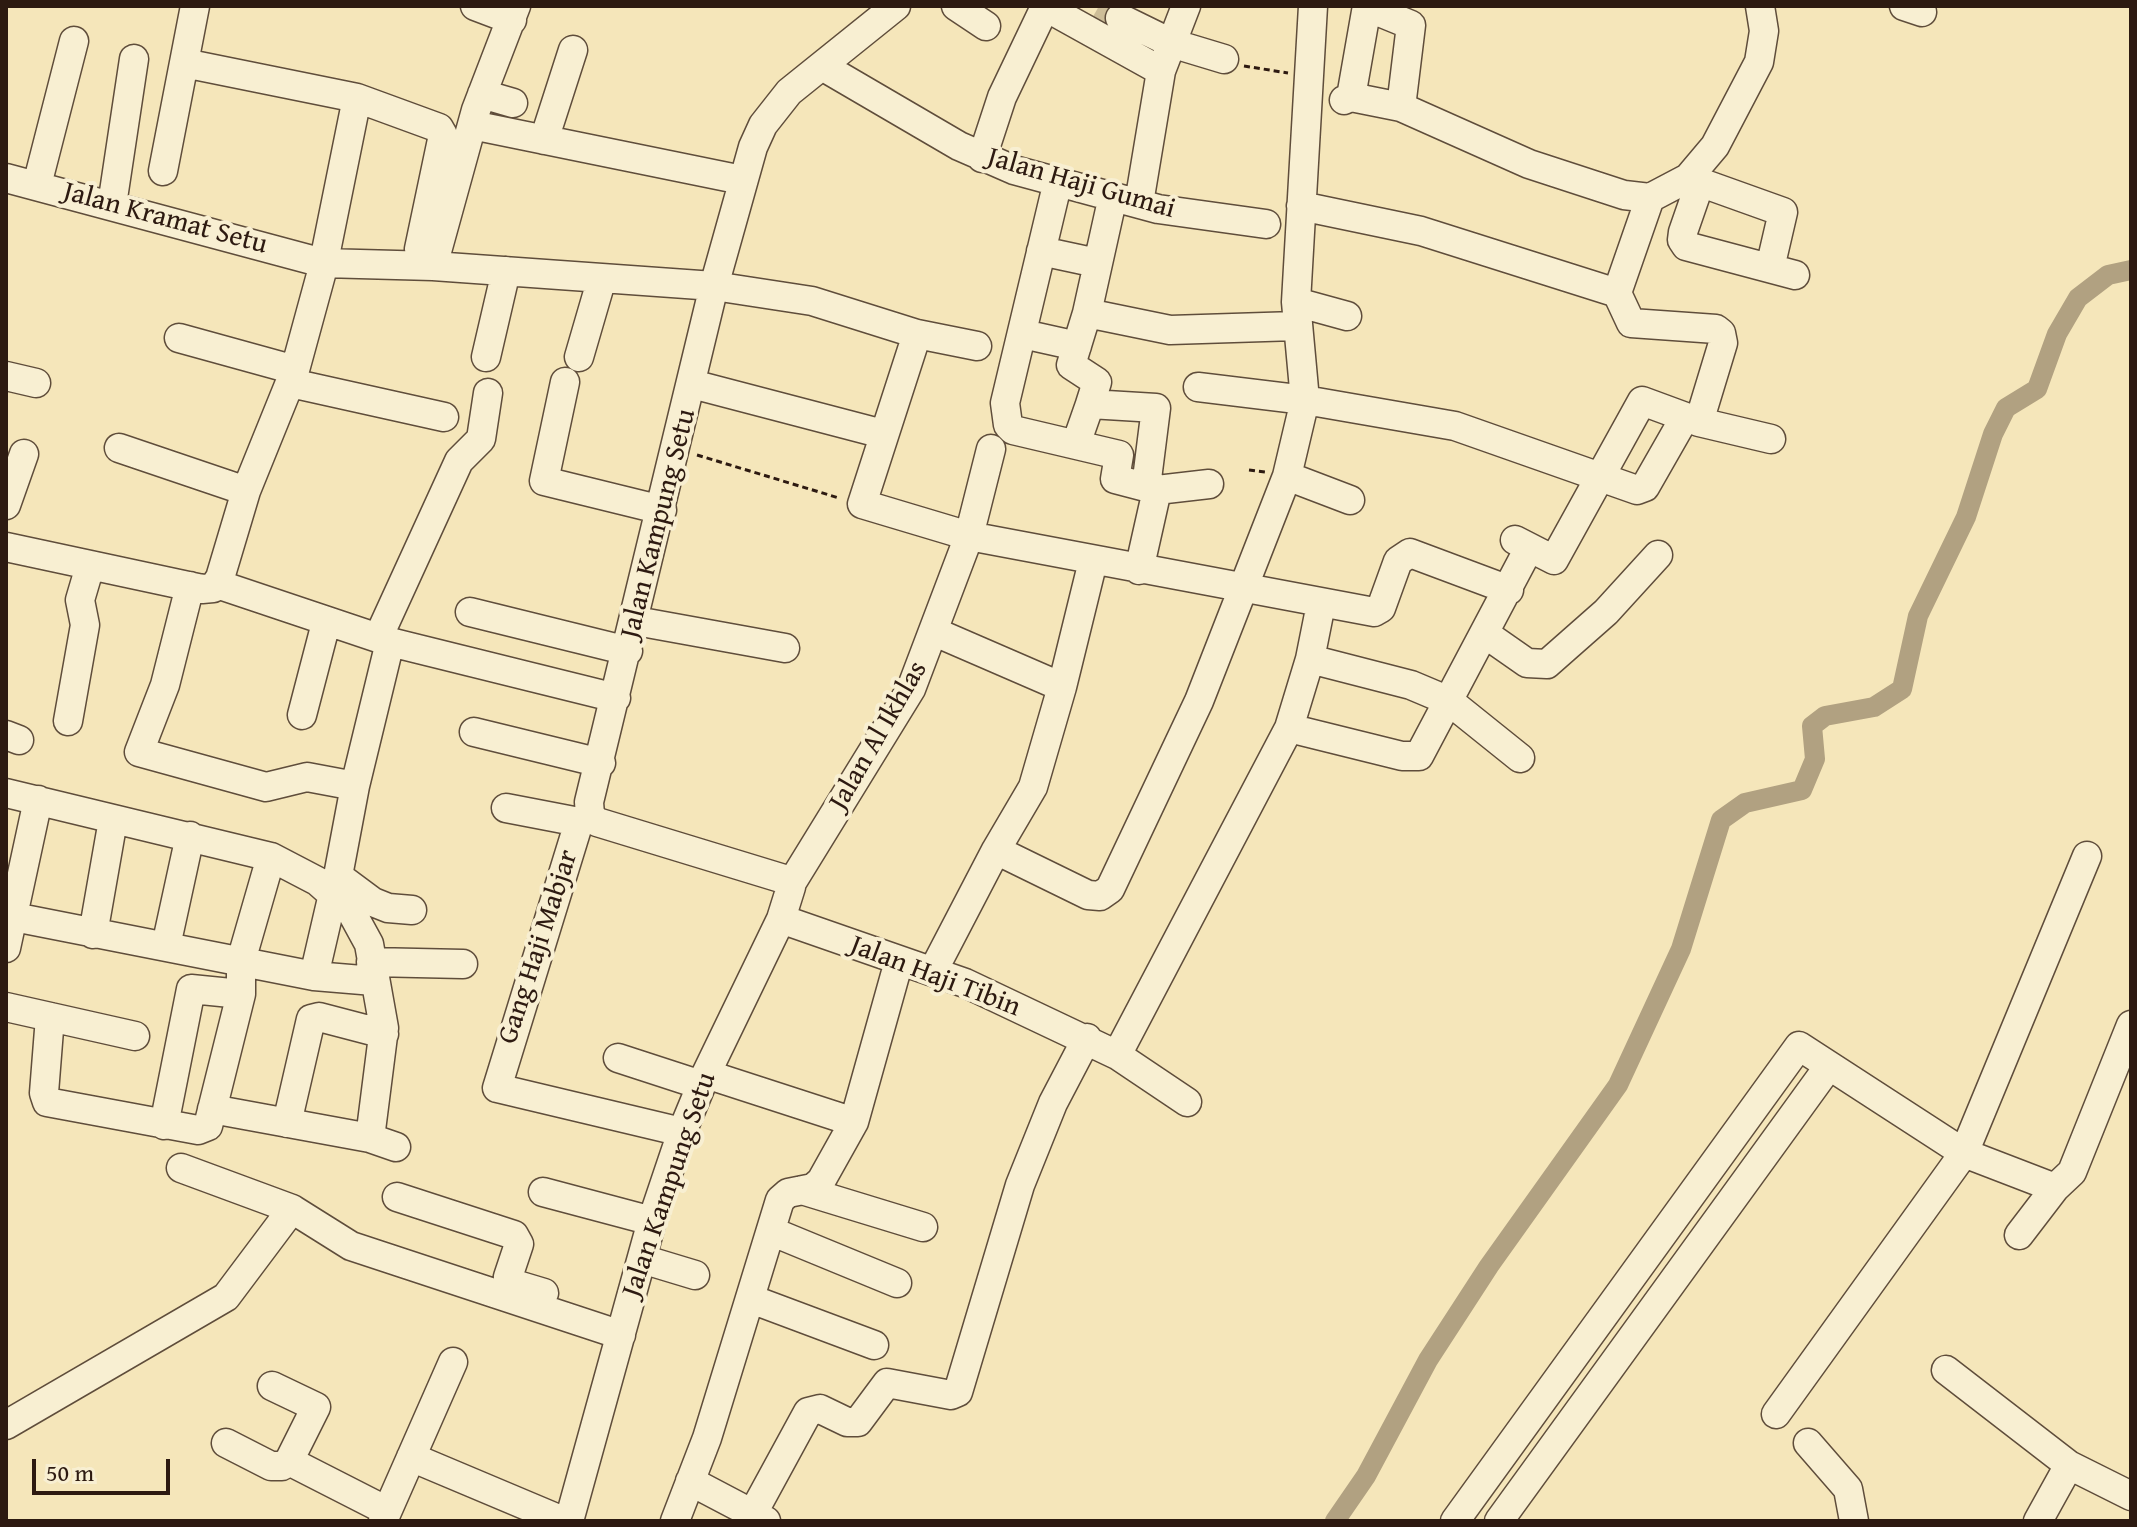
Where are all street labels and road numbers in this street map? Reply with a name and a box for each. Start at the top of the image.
street label: Jalan Haji Gumai [983,141,1179,227]
street label: Jalan Kramat Setu [59,176,271,262]
street label: Jalan Kampung Setu [614,406,704,642]
street label: Jalan Al Ikhlas [823,655,935,817]
street label: Gang Haji Mabjar [492,846,586,1048]
street label: Jalan Haji Tibin [845,929,1025,1025]
street label: Jalan Kampung Setu [616,1068,724,1302]

